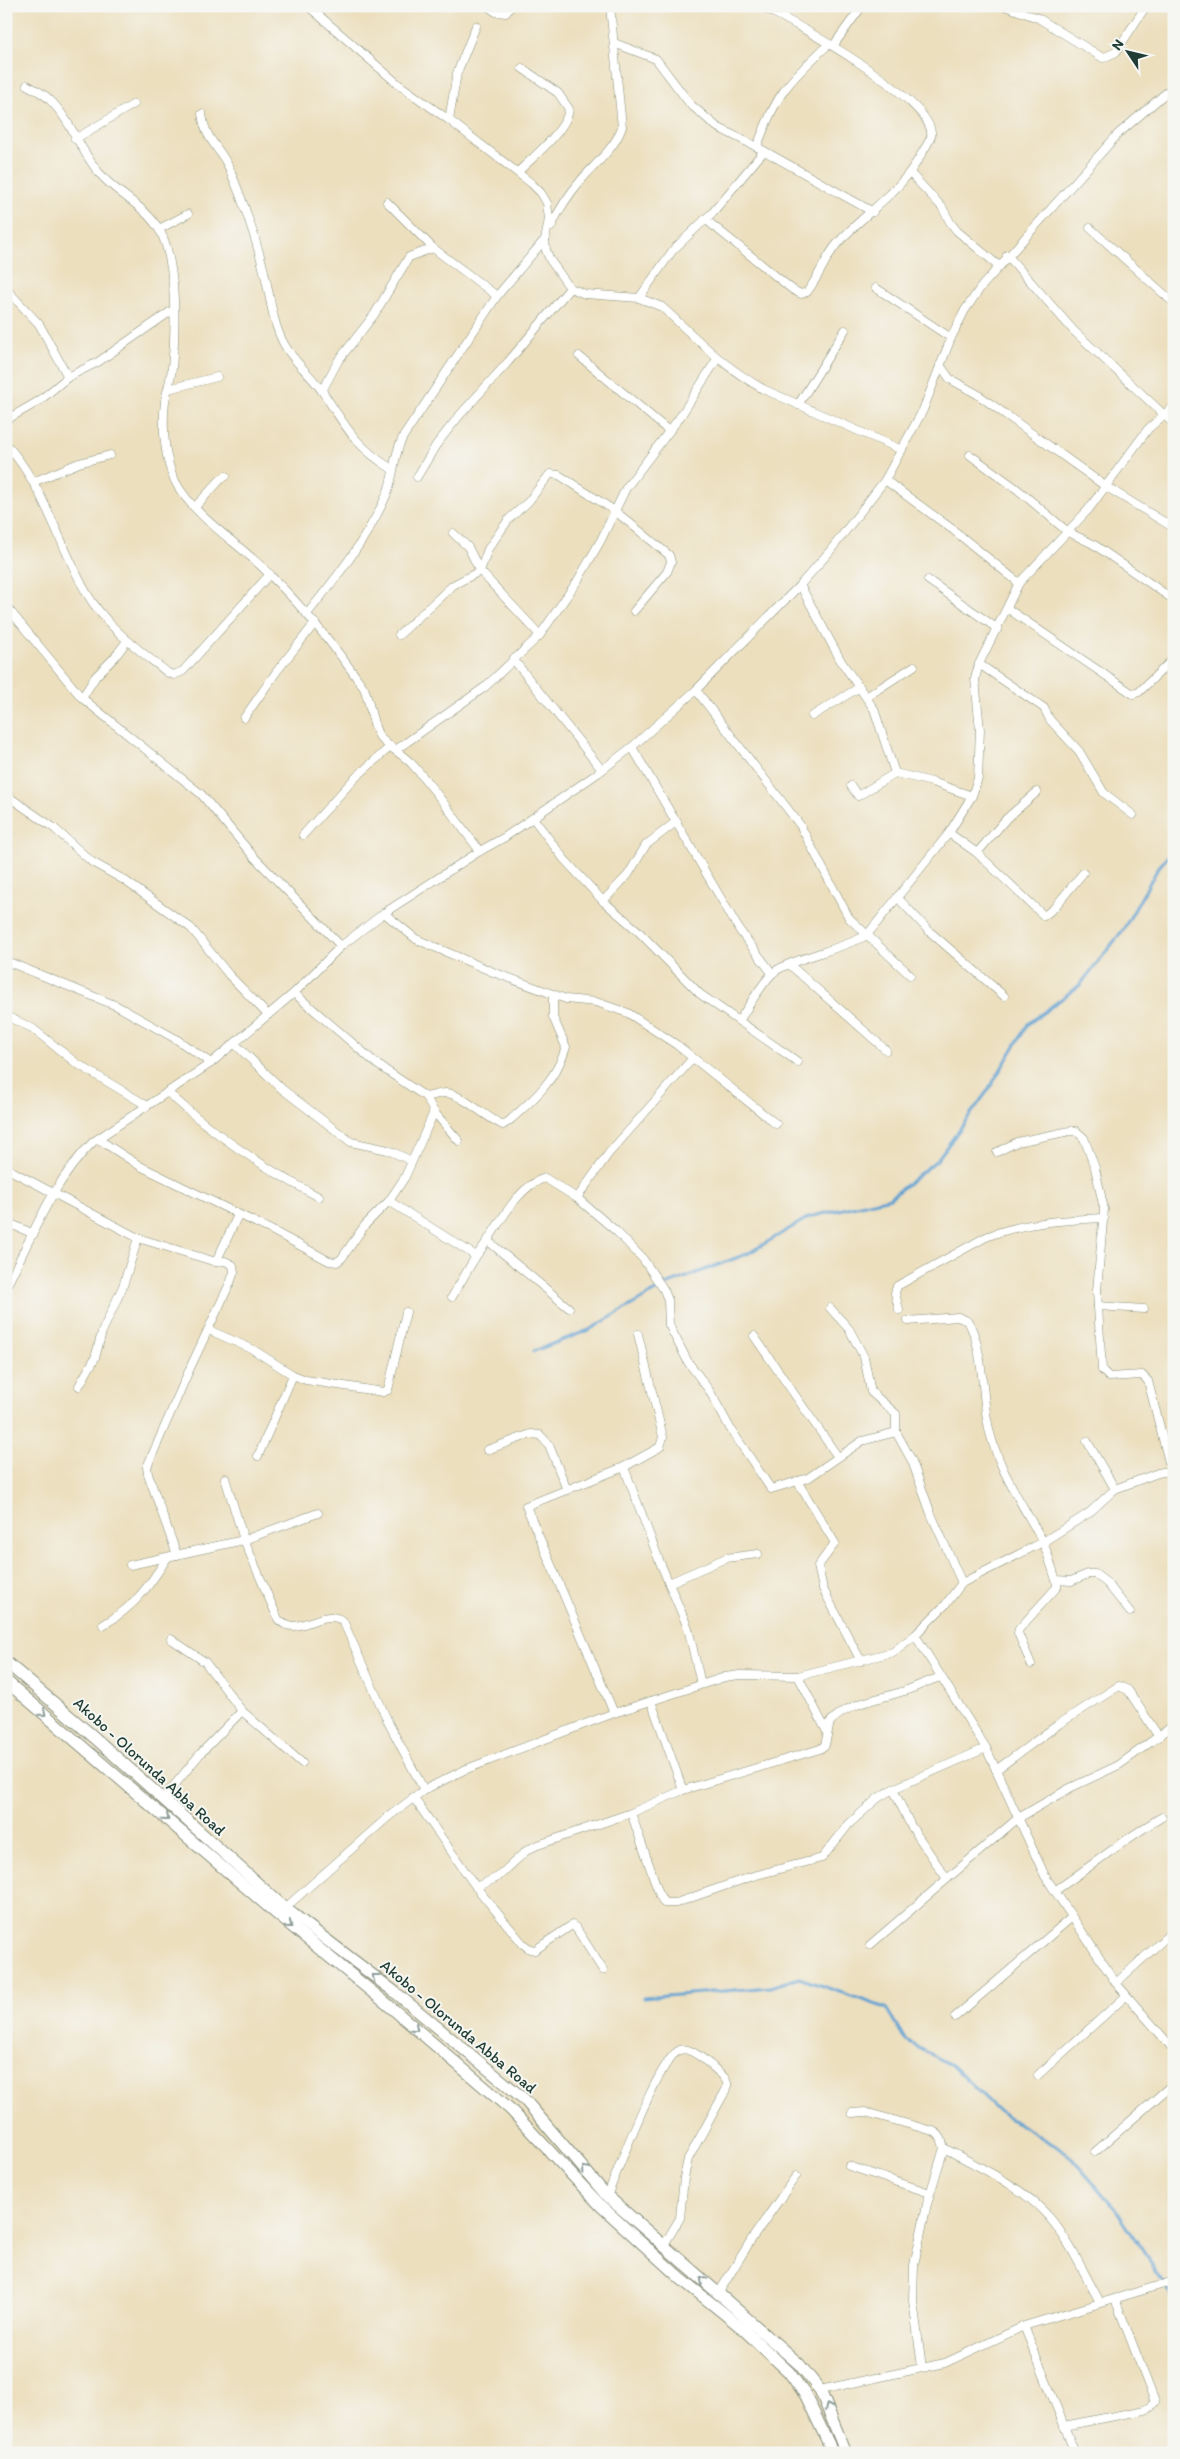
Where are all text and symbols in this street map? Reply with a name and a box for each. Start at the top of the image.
north arrow [1102,28,1152,78]
text: N [1108,36,1127,54]
street label: Akobo - Olorunda Abba Road [70,1693,230,1840]
one-way arrow [37,1707,46,1716]
one-way arrow [161,1813,170,1822]
one-way arrow [284,1919,293,1928]
street label: Akobo - Olorunda Abba Road [377,1955,541,2097]
one-way arrow [372,1975,381,1983]
one-way arrow [409,2022,418,2031]
one-way arrow [582,2166,591,2175]
one-way arrow [700,2277,709,2286]
one-way arrow [823,2403,834,2412]

